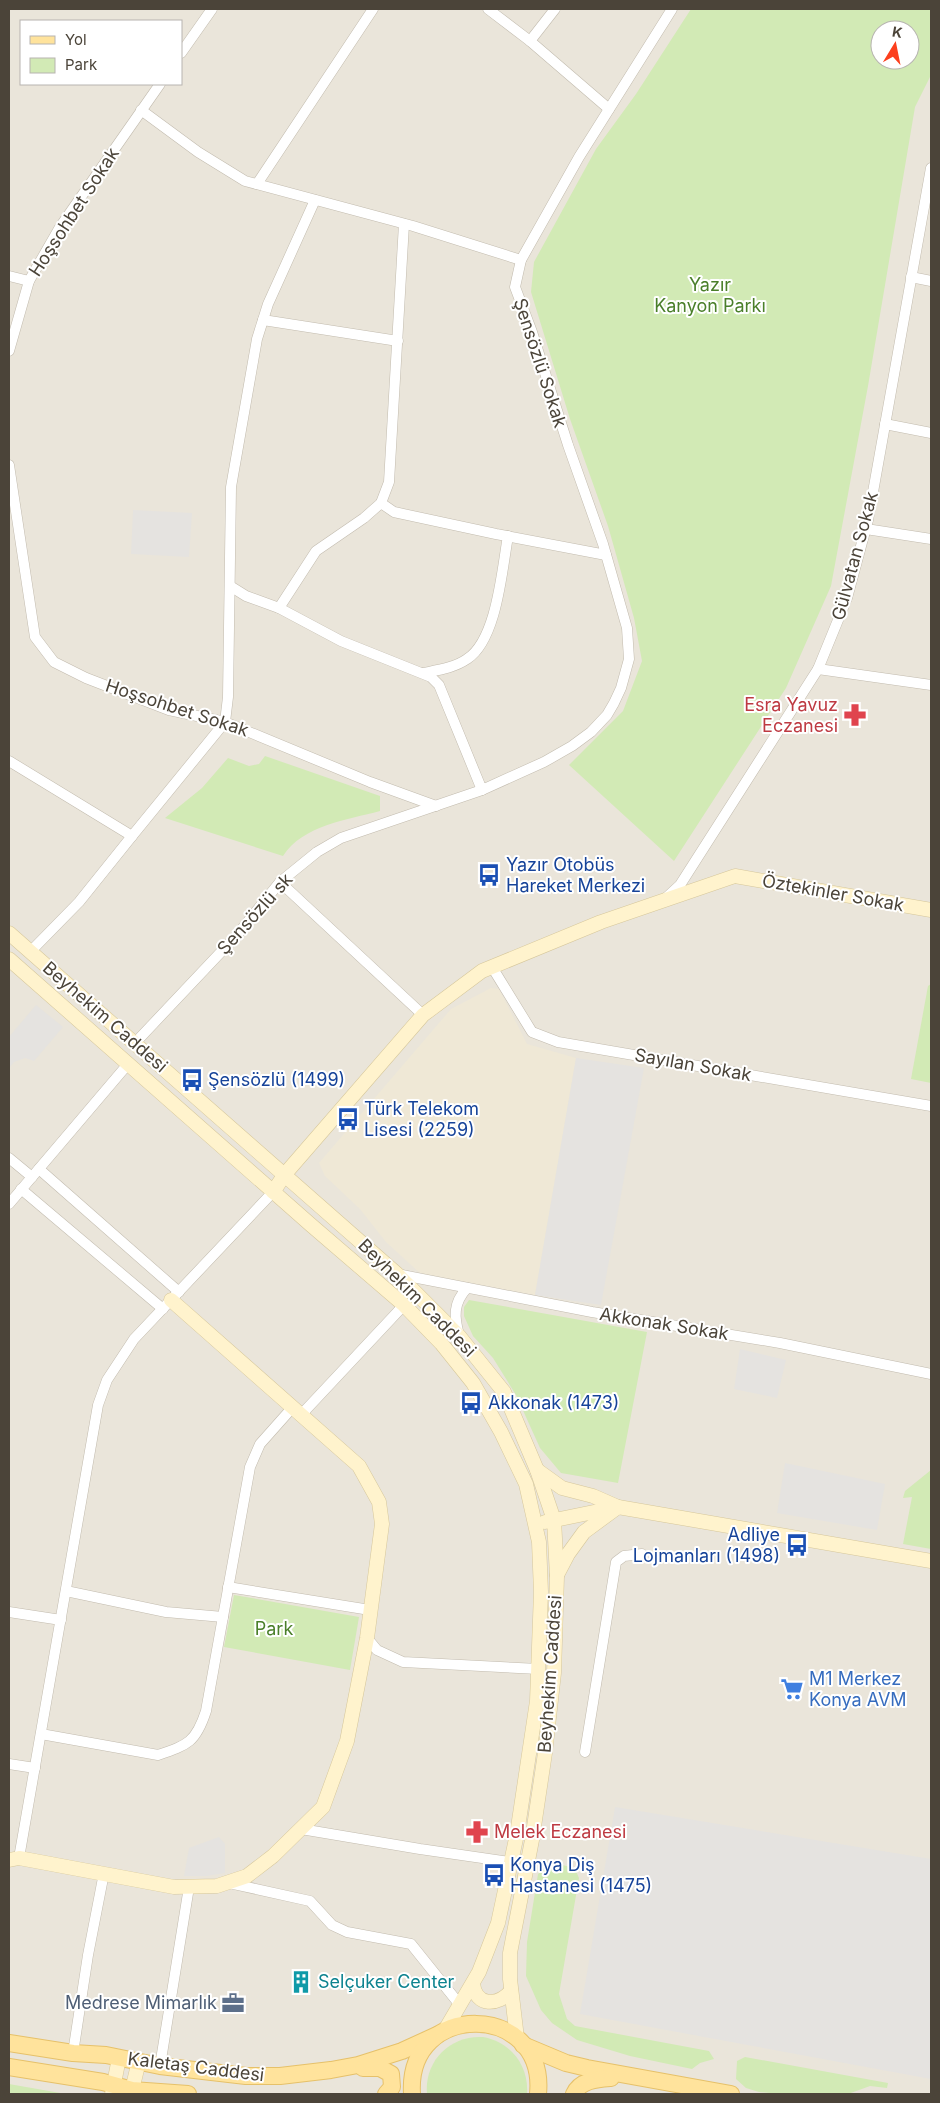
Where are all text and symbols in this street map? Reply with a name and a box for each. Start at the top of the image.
legend [20,20,182,85]
north arrow [870,20,920,70]
text: K [891,22,904,41]
text: Yol [65,30,87,49]
text: Park [65,55,98,74]
street label: Hoşsohbet Sokak [24,143,123,280]
park label: Yazır Kanyon Parkı [654,274,766,316]
street label: Şensözlü Sokak [510,295,571,430]
street label: Gülvatan Sokak [827,489,882,623]
street label: Hoşsohbet Sokak [103,674,251,741]
place label: Esra Yavuz Eczanesi [744,694,838,736]
pharmacy icon: Esra Yavuz Eczanesi [842,702,868,728]
place label: Yazır Otobüs Hareket Merkezi [506,854,645,896]
bus stop icon: Yazır Otobüs Hareket Merkezi [476,862,502,888]
street label: Şensözlü sk [213,869,297,959]
street label: Öztekinler Sokak [761,869,906,915]
street label: Beyhekim Caddesi [39,957,172,1076]
street label: Sayılan Sokak [633,1044,753,1085]
bus stop icon: Şensözlü (1499) [179,1067,205,1093]
place label: Şensözlü (1499) [208,1069,345,1090]
place label: Türk Telekom Lisesi (2259) [364,1098,479,1140]
bus stop icon: Türk Telekom Lisesi (2259) [335,1106,361,1132]
street label: Beyhekim Caddesi [354,1234,481,1361]
street label: Akkonak Sokak [598,1303,730,1344]
bus stop icon: Akkonak (1473) [458,1390,484,1416]
place label: Akkonak (1473) [488,1392,619,1413]
place label: Adliye Lojmanları (1498) [633,1524,780,1566]
bus stop icon: Adliye Lojmanları (1498) [784,1532,810,1558]
street label: Beyhekim Caddesi [534,1594,565,1753]
park label: Park [255,1618,293,1639]
place label: M1 Merkez Konya AVM [809,1668,907,1710]
supermarket icon: M1 Merkez Konya AVM [779,1676,805,1702]
pharmacy icon: Melek Eczanesi [464,1819,490,1845]
place label: Melek Eczanesi [494,1821,626,1842]
place label: Konya Diş Hastanesi (1475) [510,1854,652,1896]
bus stop icon: Konya Diş Hastanesi (1475) [481,1862,507,1888]
building icon: Selçuker Center [288,1969,314,1995]
place label: Selçuker Center [318,1971,455,1992]
office icon: Medrese Mimarlık [220,1990,246,2016]
place label: Medrese Mimarlık [65,1992,217,2013]
street label: Kaletaş Caddesi [127,2048,266,2085]

